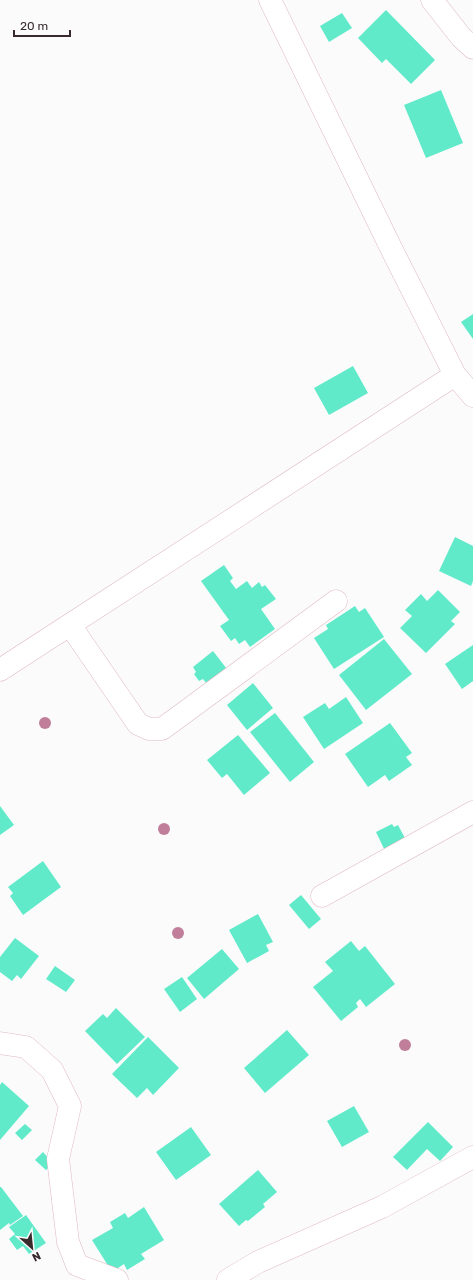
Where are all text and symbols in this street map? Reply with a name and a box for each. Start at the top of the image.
scale bar [14,12,70,38]
text: 20 m [20,19,48,33]
north arrow [12,1228,52,1268]
text: N [30,1249,43,1264]

